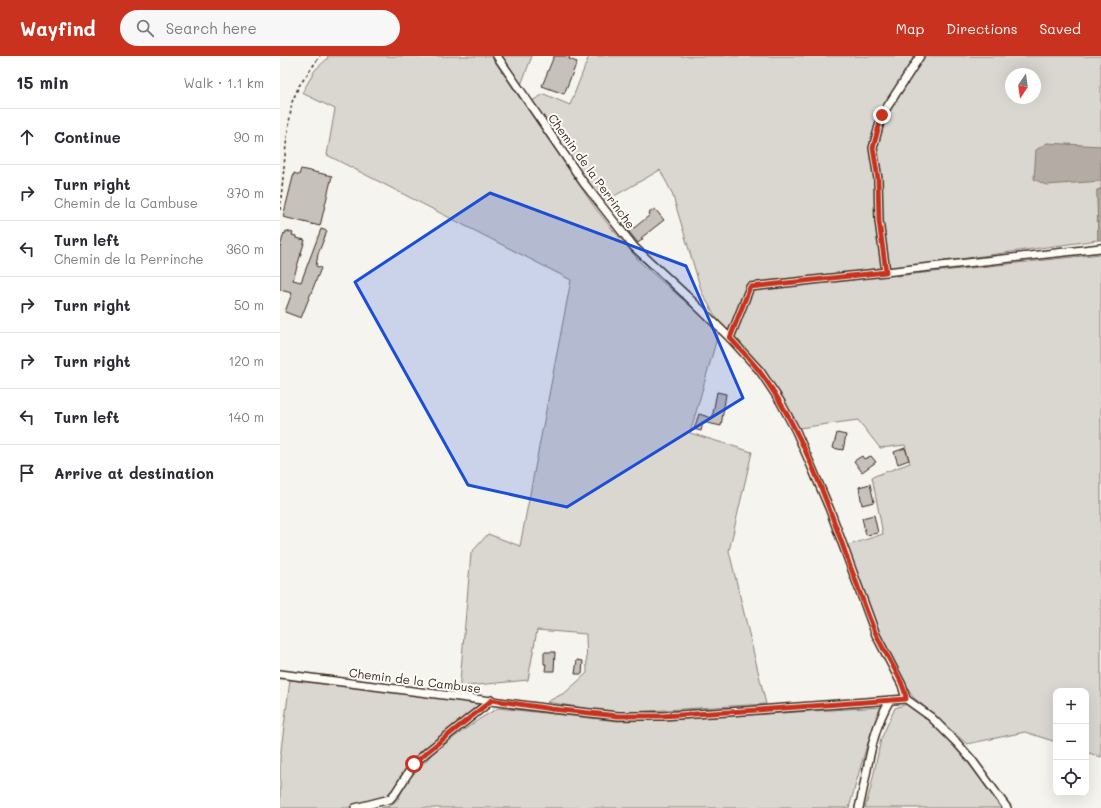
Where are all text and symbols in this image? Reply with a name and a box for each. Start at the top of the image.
search box [120,10,400,46]
text: Wayfind [20,16,96,41]
icon: search [134,17,156,39]
text: Search here [166,18,257,38]
text: Map [896,19,924,38]
text: Directions [946,19,1017,38]
text: Saved [1039,19,1081,38]
north arrow [1005,68,1041,104]
text: 15 min [16,71,69,93]
text: Walk · 1.1 km [183,74,264,91]
route end [873,106,891,124]
street label: Chemin de la Perrinche [545,110,639,232]
icon: ahead [16,126,38,148]
text: Continue [54,127,121,147]
text: 90 m [234,128,264,145]
text: Turn right [54,174,131,194]
icon: right [16,182,38,204]
text: 370 m [227,184,264,201]
text: Chemin de la Cambuse [54,194,198,211]
text: Turn left [54,230,119,250]
icon: left [16,238,38,260]
text: 360 m [226,240,264,257]
text: Chemin de la Perrinche [54,250,204,267]
icon: right [16,294,38,316]
text: Turn right [54,295,131,315]
text: 50 m [234,296,264,313]
icon: right [16,350,38,372]
text: Turn right [54,351,131,371]
text: 120 m [228,352,264,369]
icon: left [16,406,38,428]
text: Turn left [54,407,119,427]
text: 140 m [228,408,264,425]
icon: arrive [16,462,38,484]
text: Arrive at destination [54,463,214,483]
street label: Chemin de la Cambuse [348,664,482,696]
map controls [1053,688,1089,796]
button: + [1053,688,1089,724]
button: − [1053,724,1089,760]
route start [405,755,423,773]
button: locate [1053,760,1089,796]

